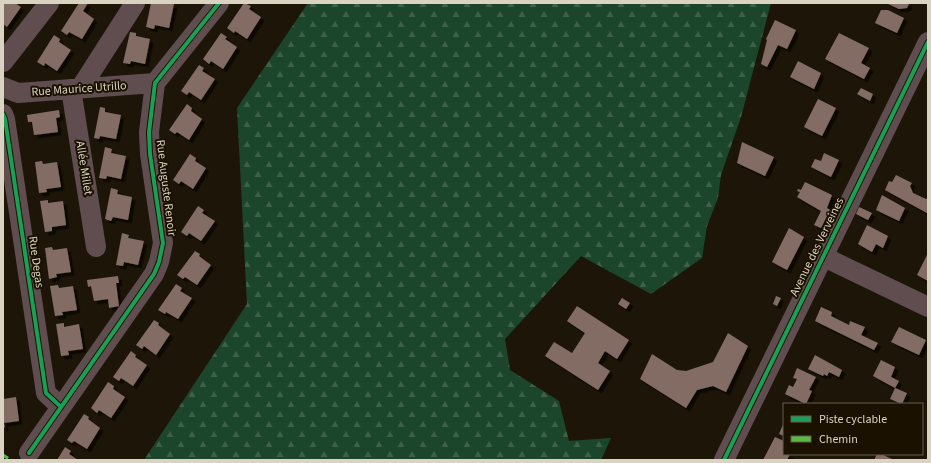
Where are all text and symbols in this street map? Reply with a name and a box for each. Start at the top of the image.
street label: Rue Maurice Utrillo [31,77,127,101]
street label: Rue Auguste Renoir [152,139,180,238]
street label: Allée Millet [71,140,97,196]
street label: Avenue des Verveines [786,195,848,299]
street label: Rue Degas [24,235,48,289]
legend [783,403,923,455]
text: Piste cyclable [819,411,887,428]
text: Chemin [819,431,858,448]

